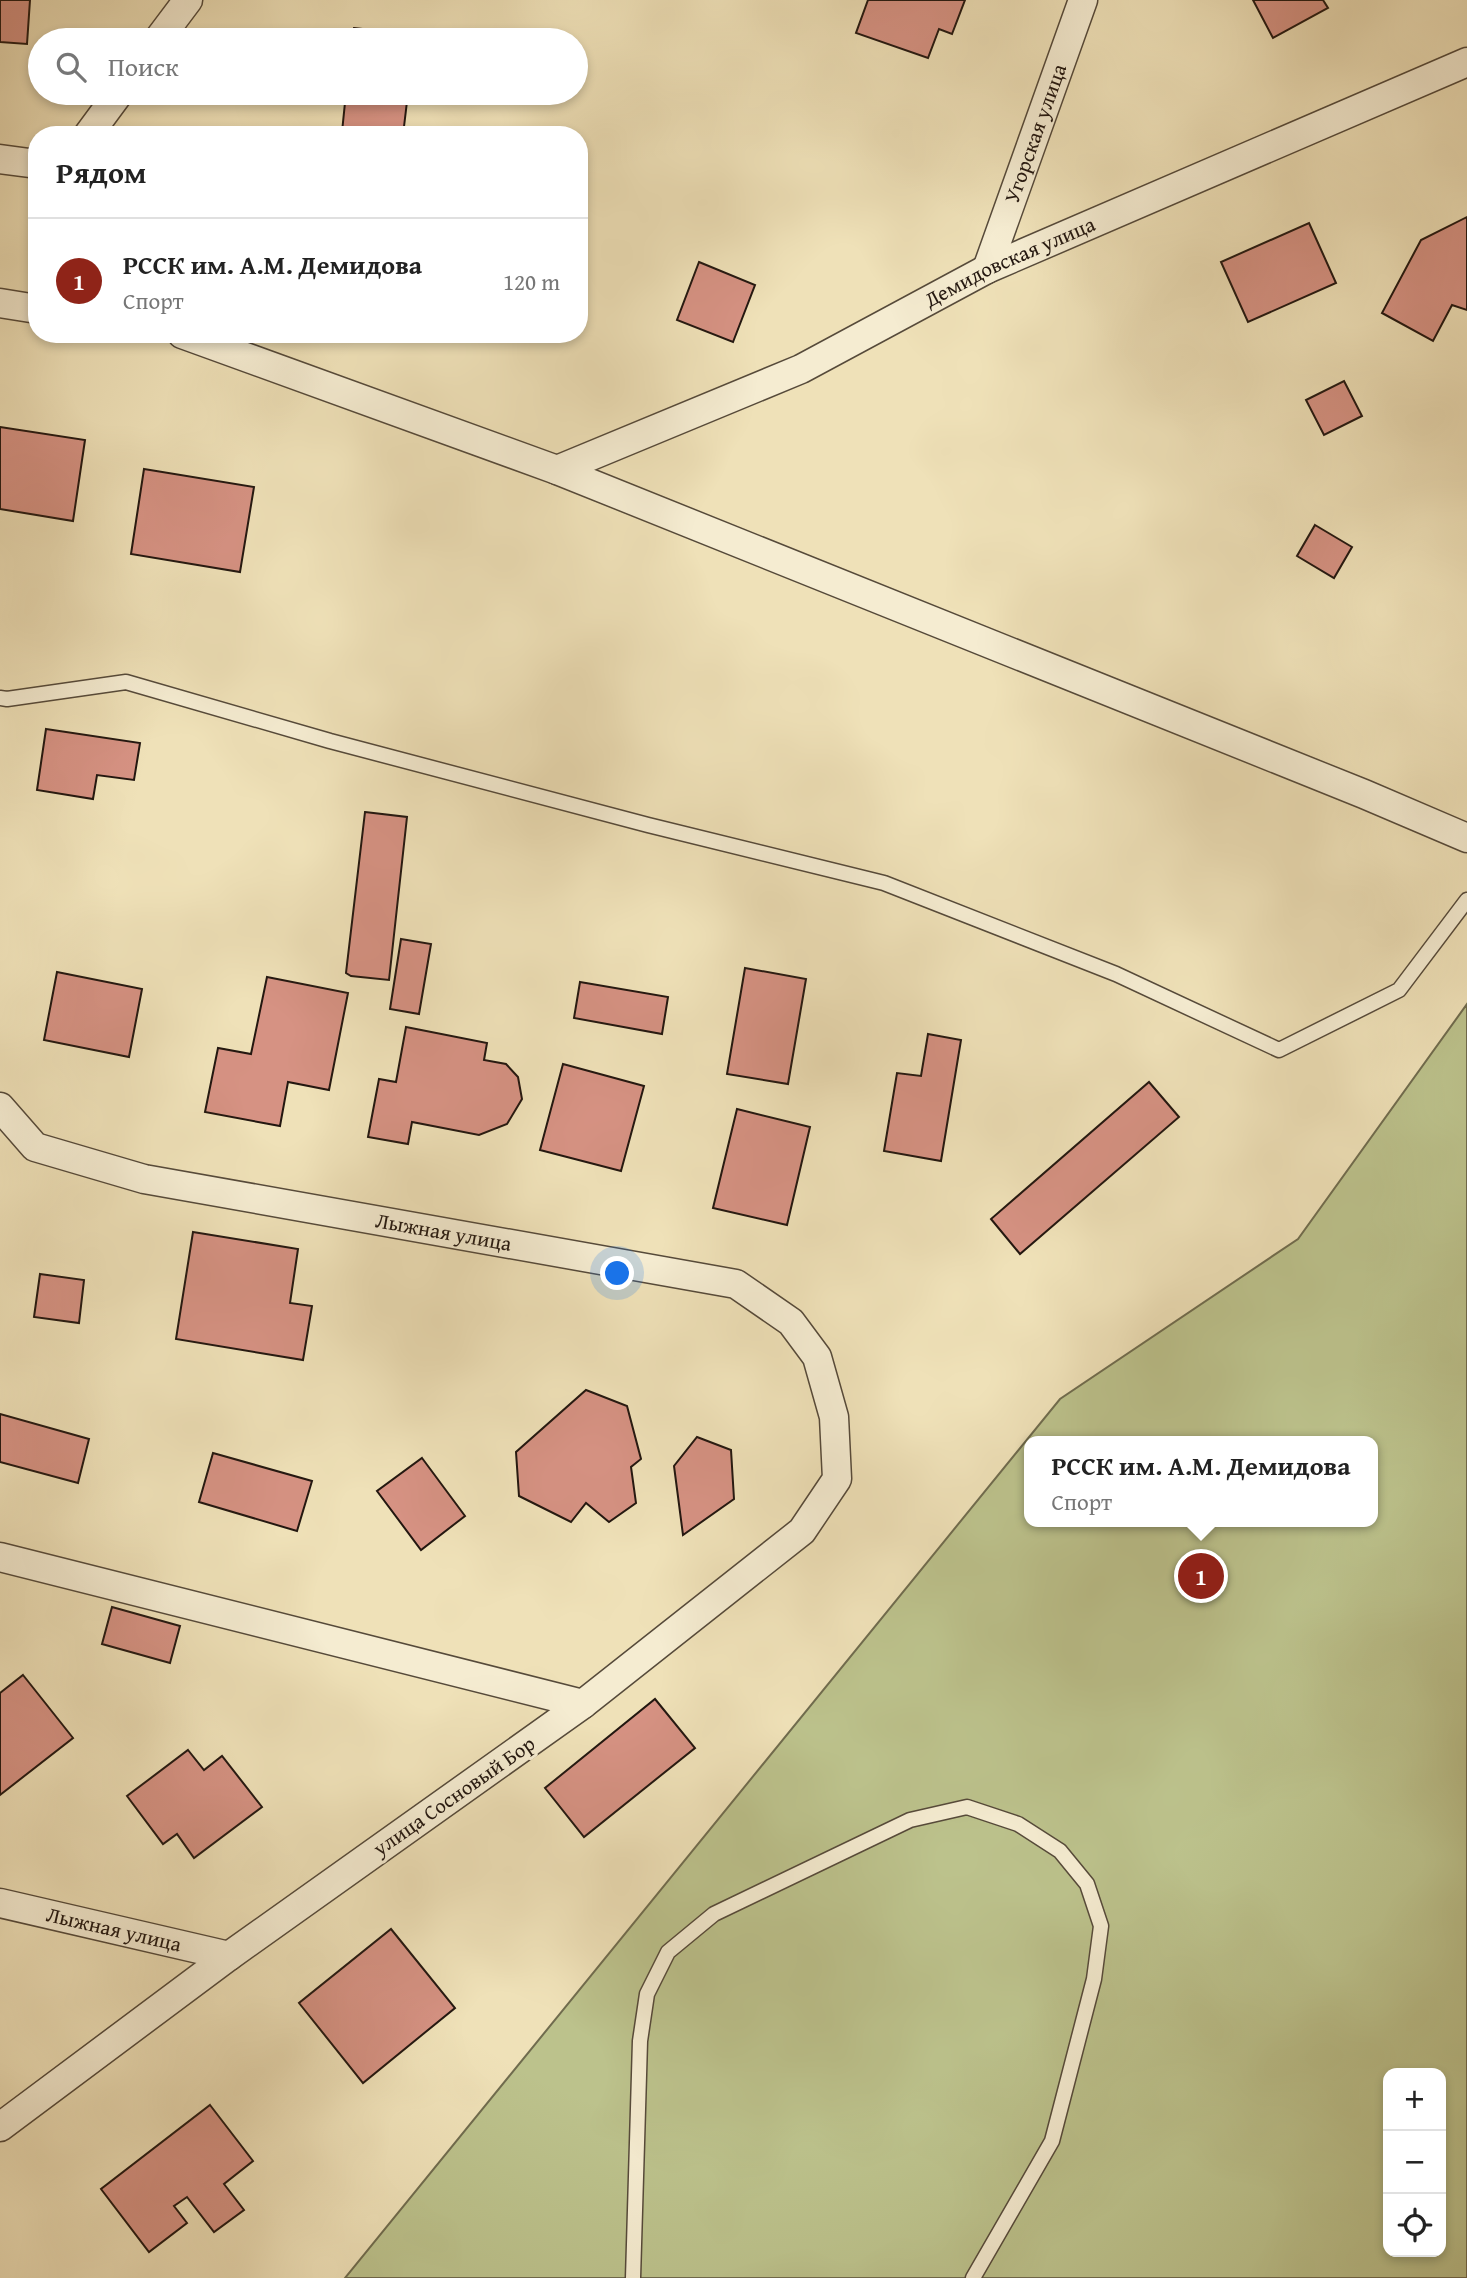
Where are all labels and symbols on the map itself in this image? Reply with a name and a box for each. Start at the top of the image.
street label: Угорская улица [996,59,1074,207]
street label: Демидовская улица [918,208,1100,315]
street label: Лыжная улица [373,1204,514,1259]
your location [600,1256,634,1290]
pin: 1 [1178,1550,1224,1602]
street label: улица Сосновый Бор [366,1728,541,1864]
street label: Лыжная улица [44,1898,185,1960]

